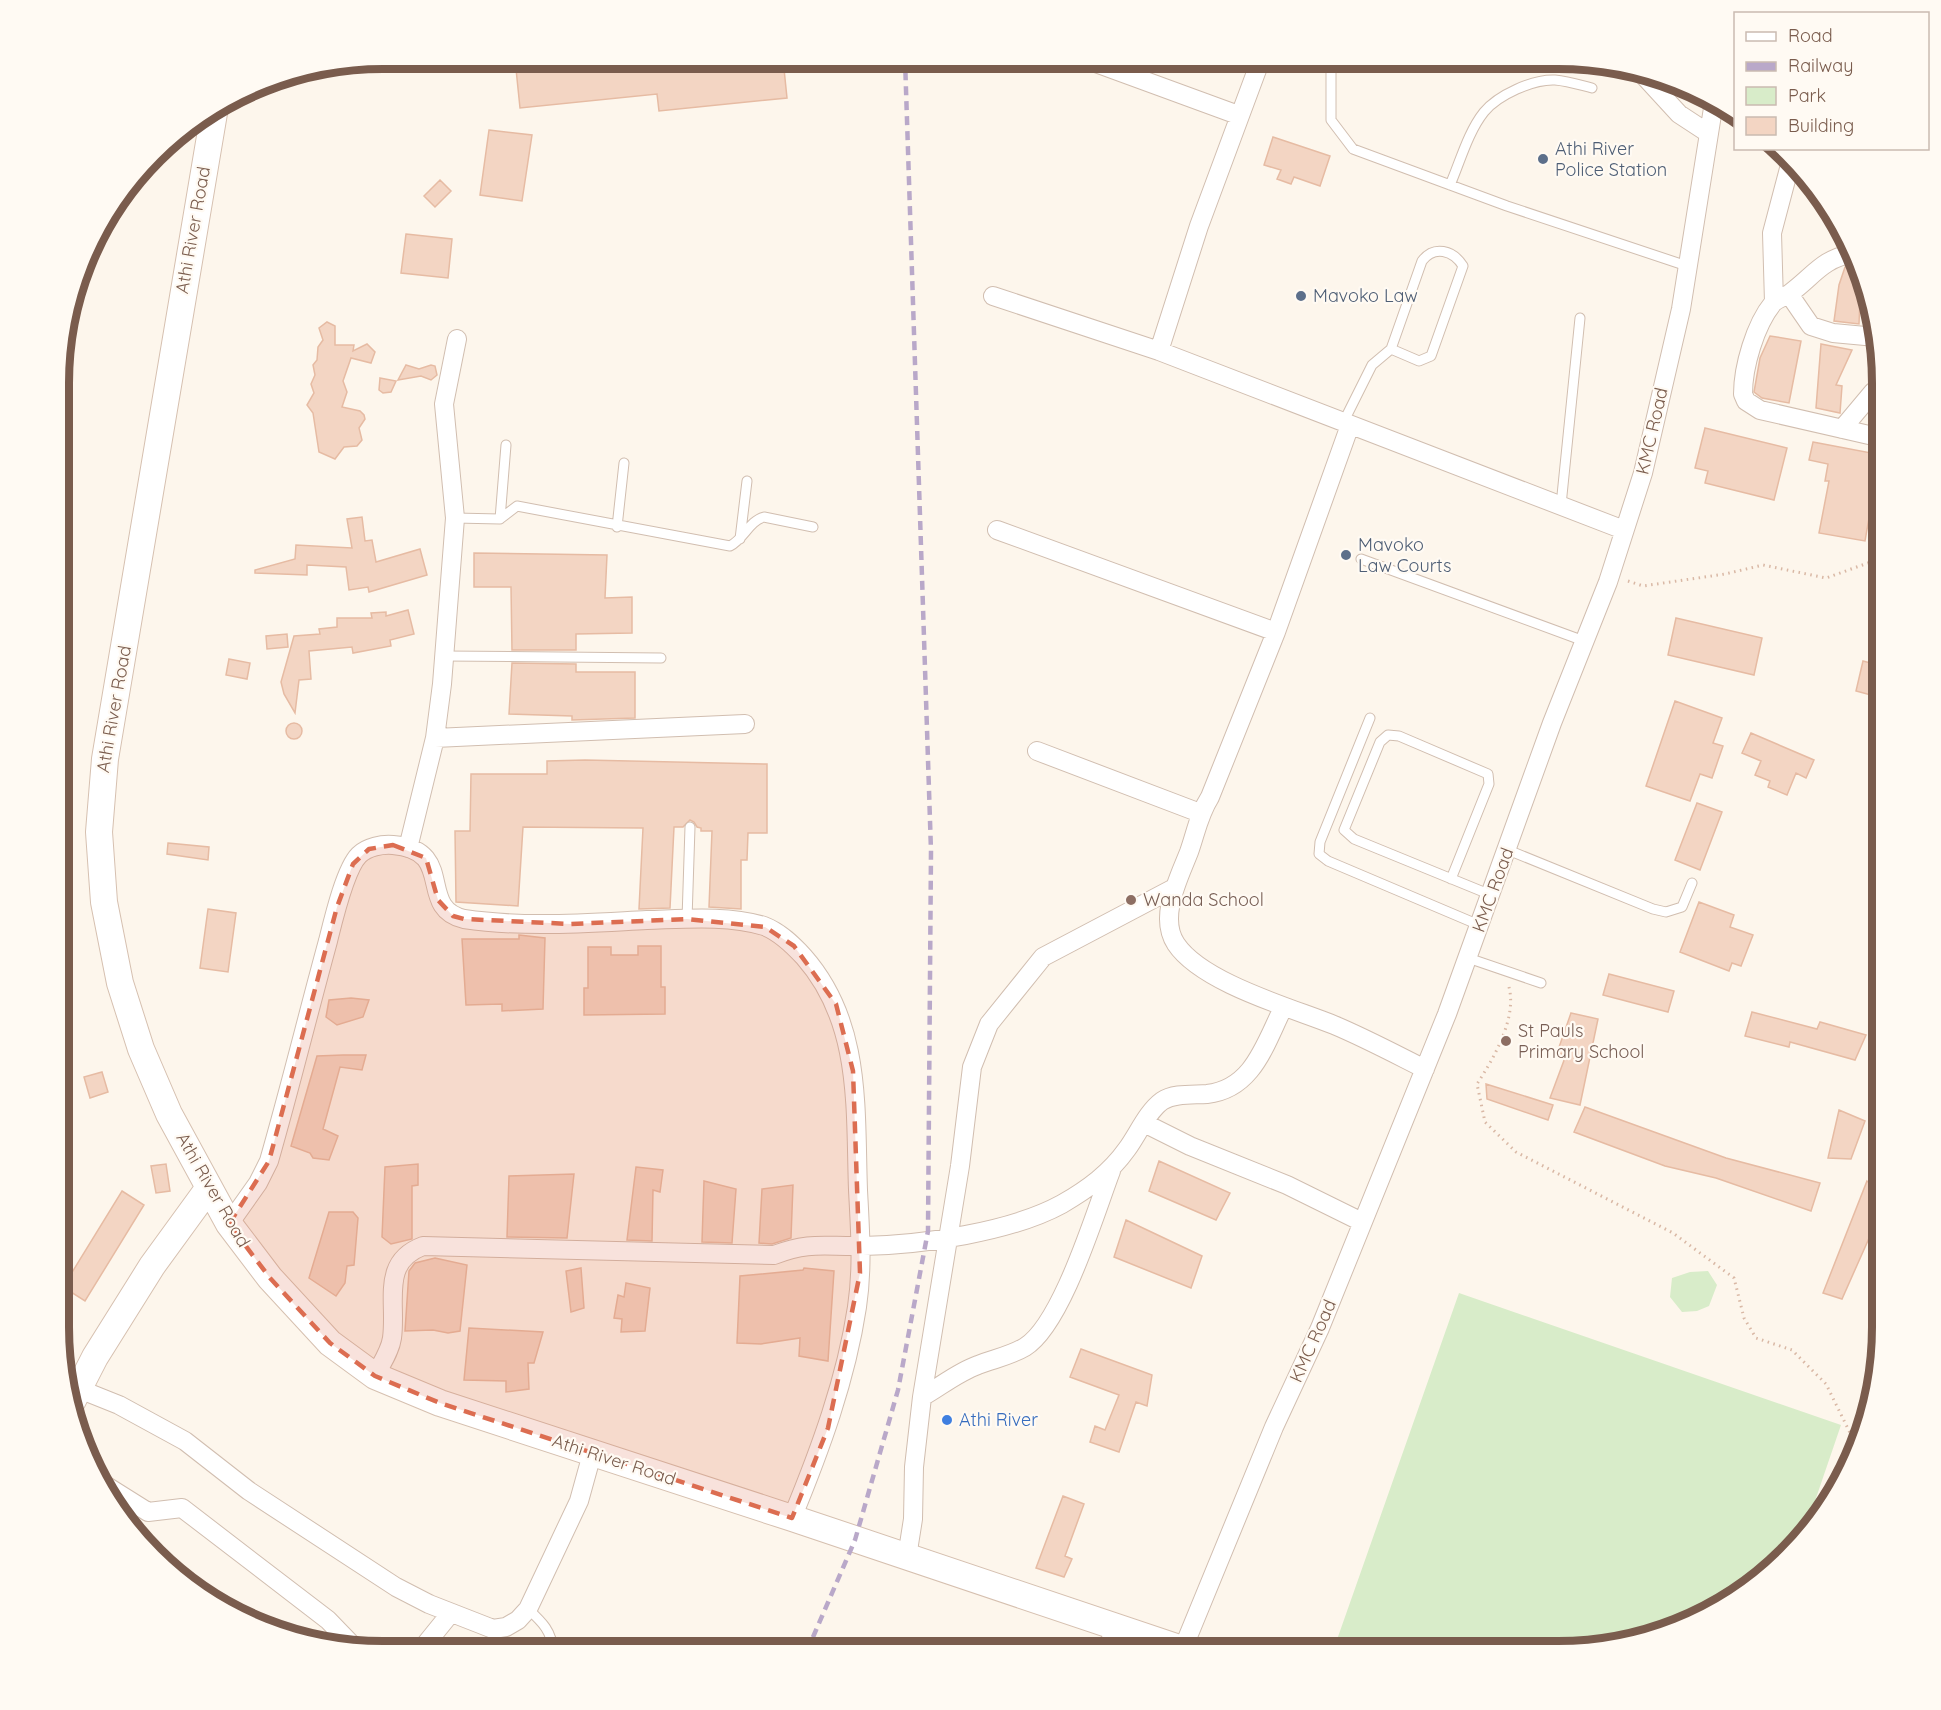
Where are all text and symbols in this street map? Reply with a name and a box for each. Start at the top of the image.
legend [1734,12,1929,150]
text: Road [1788,24,1833,47]
text: Railway [1788,54,1854,77]
text: Park [1788,84,1826,107]
text: Building [1788,114,1854,137]
place label: Athi River Police Station [1555,137,1667,181]
marker: Athi River Police Station [1536,152,1550,166]
street label: Athi River Road [170,165,215,295]
place label: Mavoko Law [1313,284,1418,307]
marker: Mavoko Law [1294,289,1308,303]
street label: KMC Road [1630,385,1673,477]
place label: Mavoko Law Courts [1358,533,1452,577]
marker: Mavoko Law Courts [1339,548,1353,562]
street label: Athi River Road [91,644,136,774]
street label: KMC Road [1467,844,1518,935]
place label: Wanda School [1143,888,1264,911]
marker: Wanda School [1124,893,1138,907]
place label: St Pauls Primary School [1518,1019,1644,1063]
marker: St Pauls Primary School [1499,1034,1513,1048]
street label: Athi River Road [171,1128,256,1251]
street label: KMC Road [1284,1296,1341,1386]
place label: Athi River [959,1408,1038,1431]
marker: Athi River [940,1413,954,1427]
street label: Athi River Road [549,1429,679,1490]

